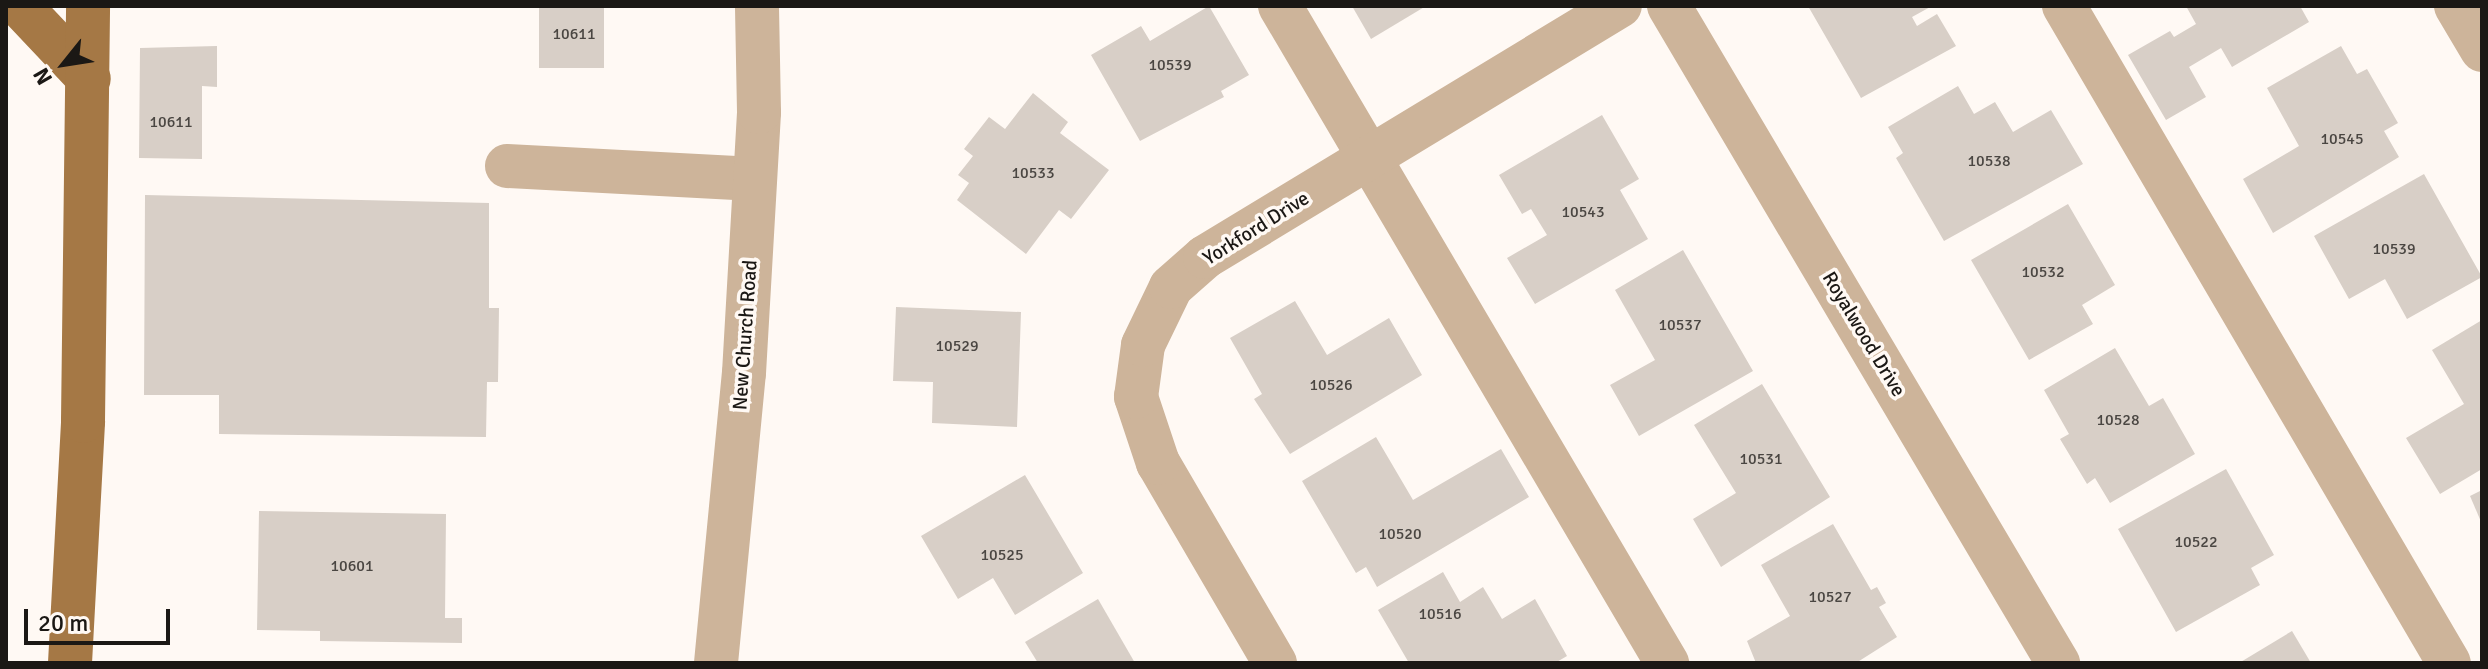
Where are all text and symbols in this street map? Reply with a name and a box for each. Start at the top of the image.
north arrow [24,24,104,104]
house number: 10611 [552,24,596,44]
house number: 10539 [1148,55,1192,75]
text: N [27,63,58,90]
house number: 10611 [149,112,193,132]
house number: 10545 [2320,129,2364,149]
house number: 10538 [1967,151,2011,171]
house number: 10533 [1011,163,1055,183]
street label: Yorkford Drive [1199,186,1313,270]
house number: 10543 [1561,202,1605,222]
house number: 10539 [2372,239,2416,259]
street label: New Church Road [728,259,762,411]
house number: 10532 [2021,262,2065,282]
street label: Royalwood Drive [1817,267,1911,401]
house number: 10537 [1658,315,1702,335]
house number: 10529 [935,336,979,356]
house number: 10526 [1309,375,1353,395]
house number: 10528 [2096,410,2140,430]
house number: 10531 [1739,449,1783,469]
house number: 10520 [1378,524,1422,544]
house number: 10522 [2174,532,2218,552]
house number: 10525 [980,545,1024,565]
house number: 10601 [330,556,374,576]
house number: 10527 [1808,587,1852,607]
scale bar [28,593,174,643]
house number: 10516 [1418,604,1462,624]
text: 20 m [38,608,88,638]

